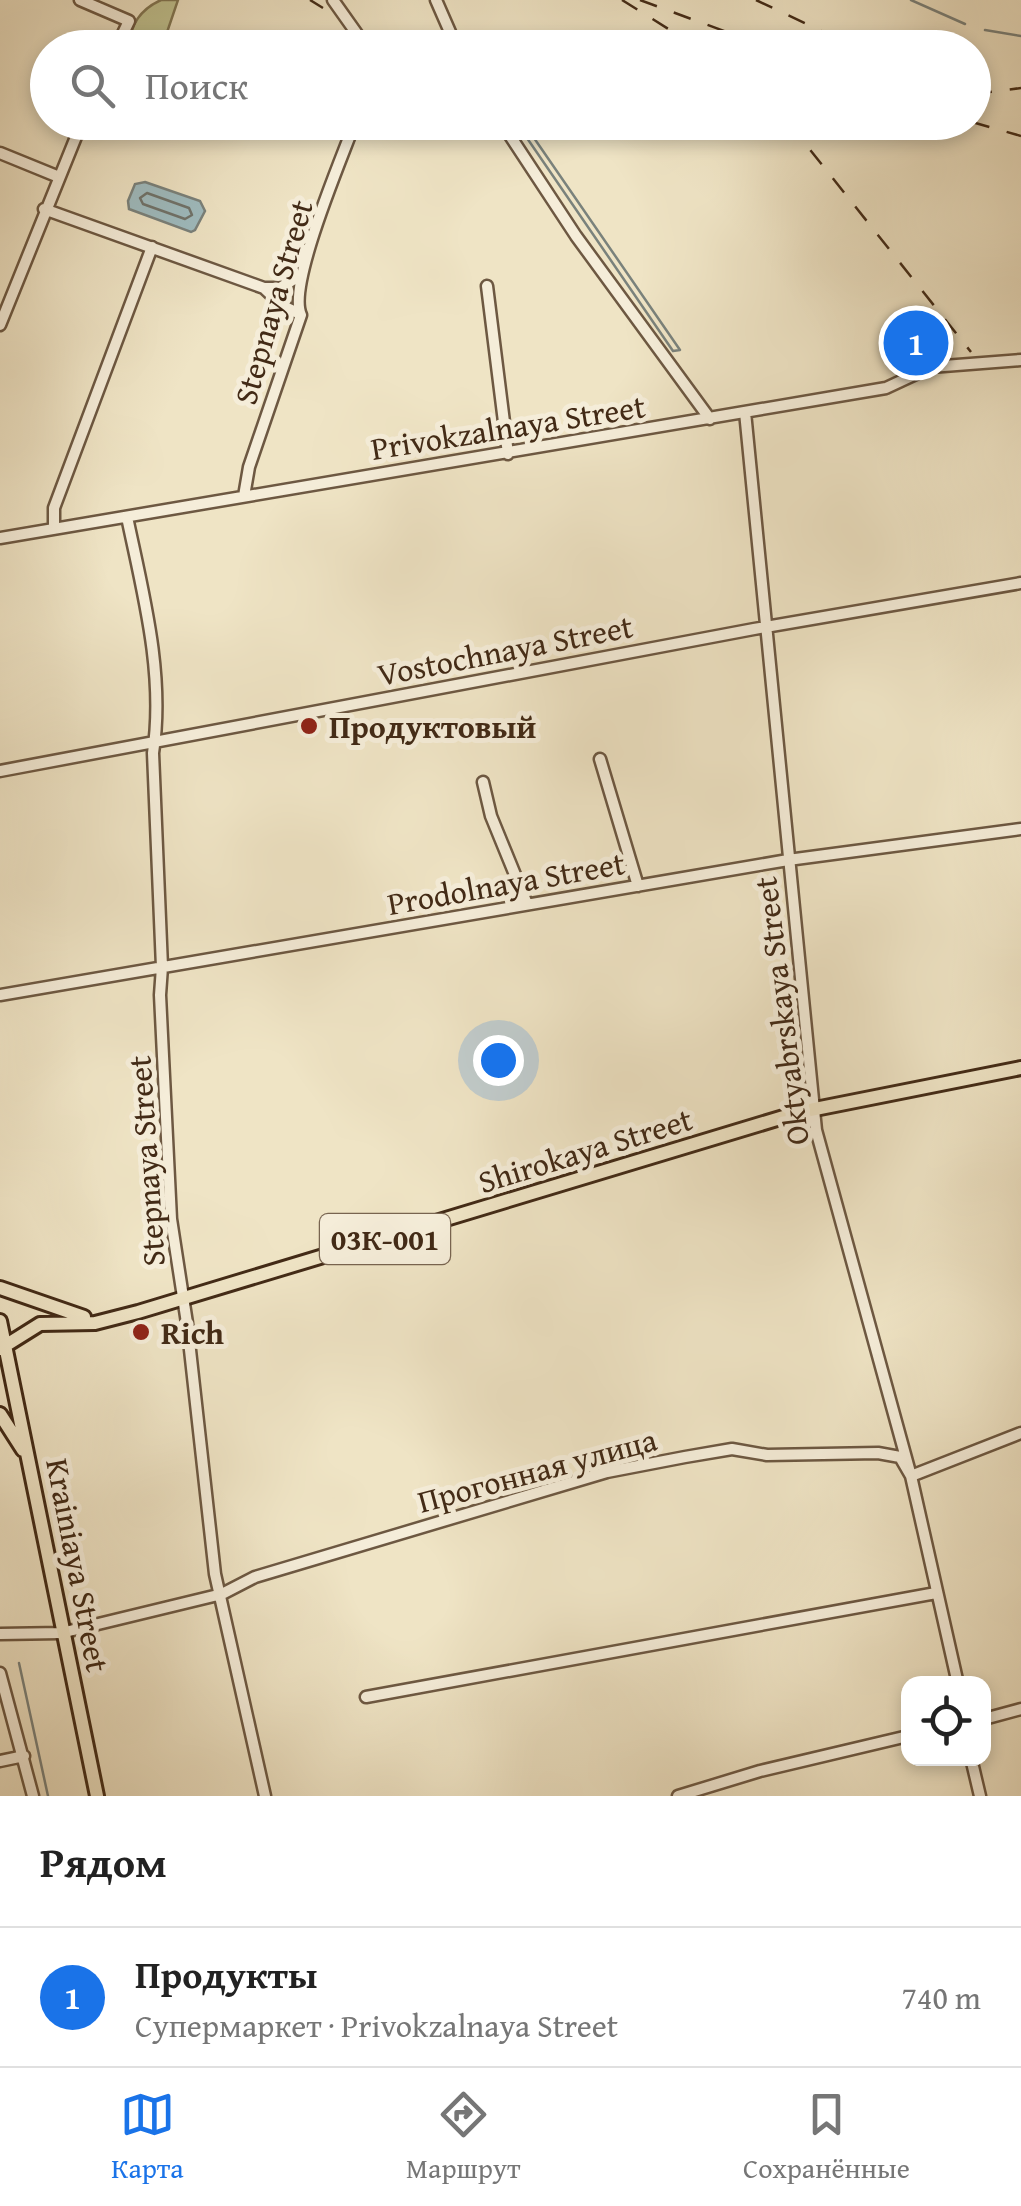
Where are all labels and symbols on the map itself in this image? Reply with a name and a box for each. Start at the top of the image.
street label: Stepnaya Street [221,194,325,410]
pin: 1 [884,306,948,380]
street label: Privokzalnaya Street [368,382,648,472]
street label: Vostochnaya Street [373,602,637,698]
place label: Продуктовый [329,703,536,750]
marker: Продуктовый [298,715,320,737]
street label: Prodolnaya Street [384,839,628,927]
street label: Oktyabrskaya Street [741,874,821,1148]
your location [473,1035,524,1086]
street label: Stepnaya Street [115,1054,177,1268]
street label: Shirokaya Street [472,1095,698,1205]
road number: 03К-001 [320,1214,450,1264]
place label: Rich [161,1309,224,1356]
marker: Rich [130,1321,152,1343]
street label: Прогонная улица [412,1415,663,1525]
street label: Krainiaya Street [34,1454,122,1676]

